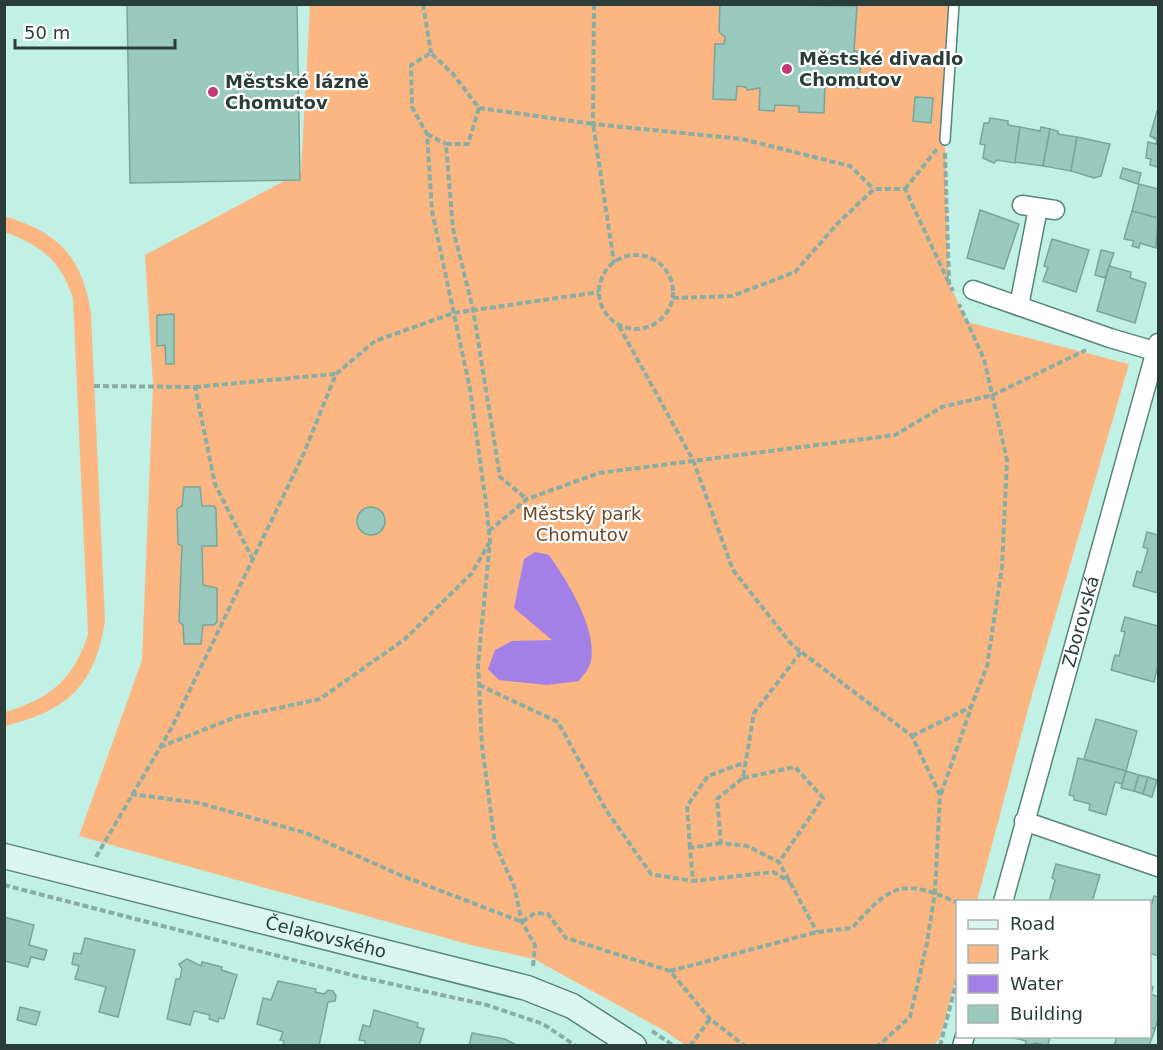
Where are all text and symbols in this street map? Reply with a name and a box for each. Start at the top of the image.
scale bar [15,12,176,50]
text: 50 m [24,22,70,43]
place label: Městské divadlo Chomutov [799,48,963,90]
marker: Městské divadlo Chomutov [780,62,794,76]
place label: Městské lázně Chomutov [225,71,369,113]
marker: Městské lázně Chomutov [206,85,220,99]
park label: Městský park Chomutov [523,503,642,545]
street label: Zborovská [1058,573,1103,670]
legend [956,900,1151,1038]
street label: Čelakovského [263,911,389,962]
text: Road [1010,913,1055,934]
text: Park [1010,943,1049,964]
text: Water [1010,973,1064,994]
text: Building [1010,1003,1083,1024]

